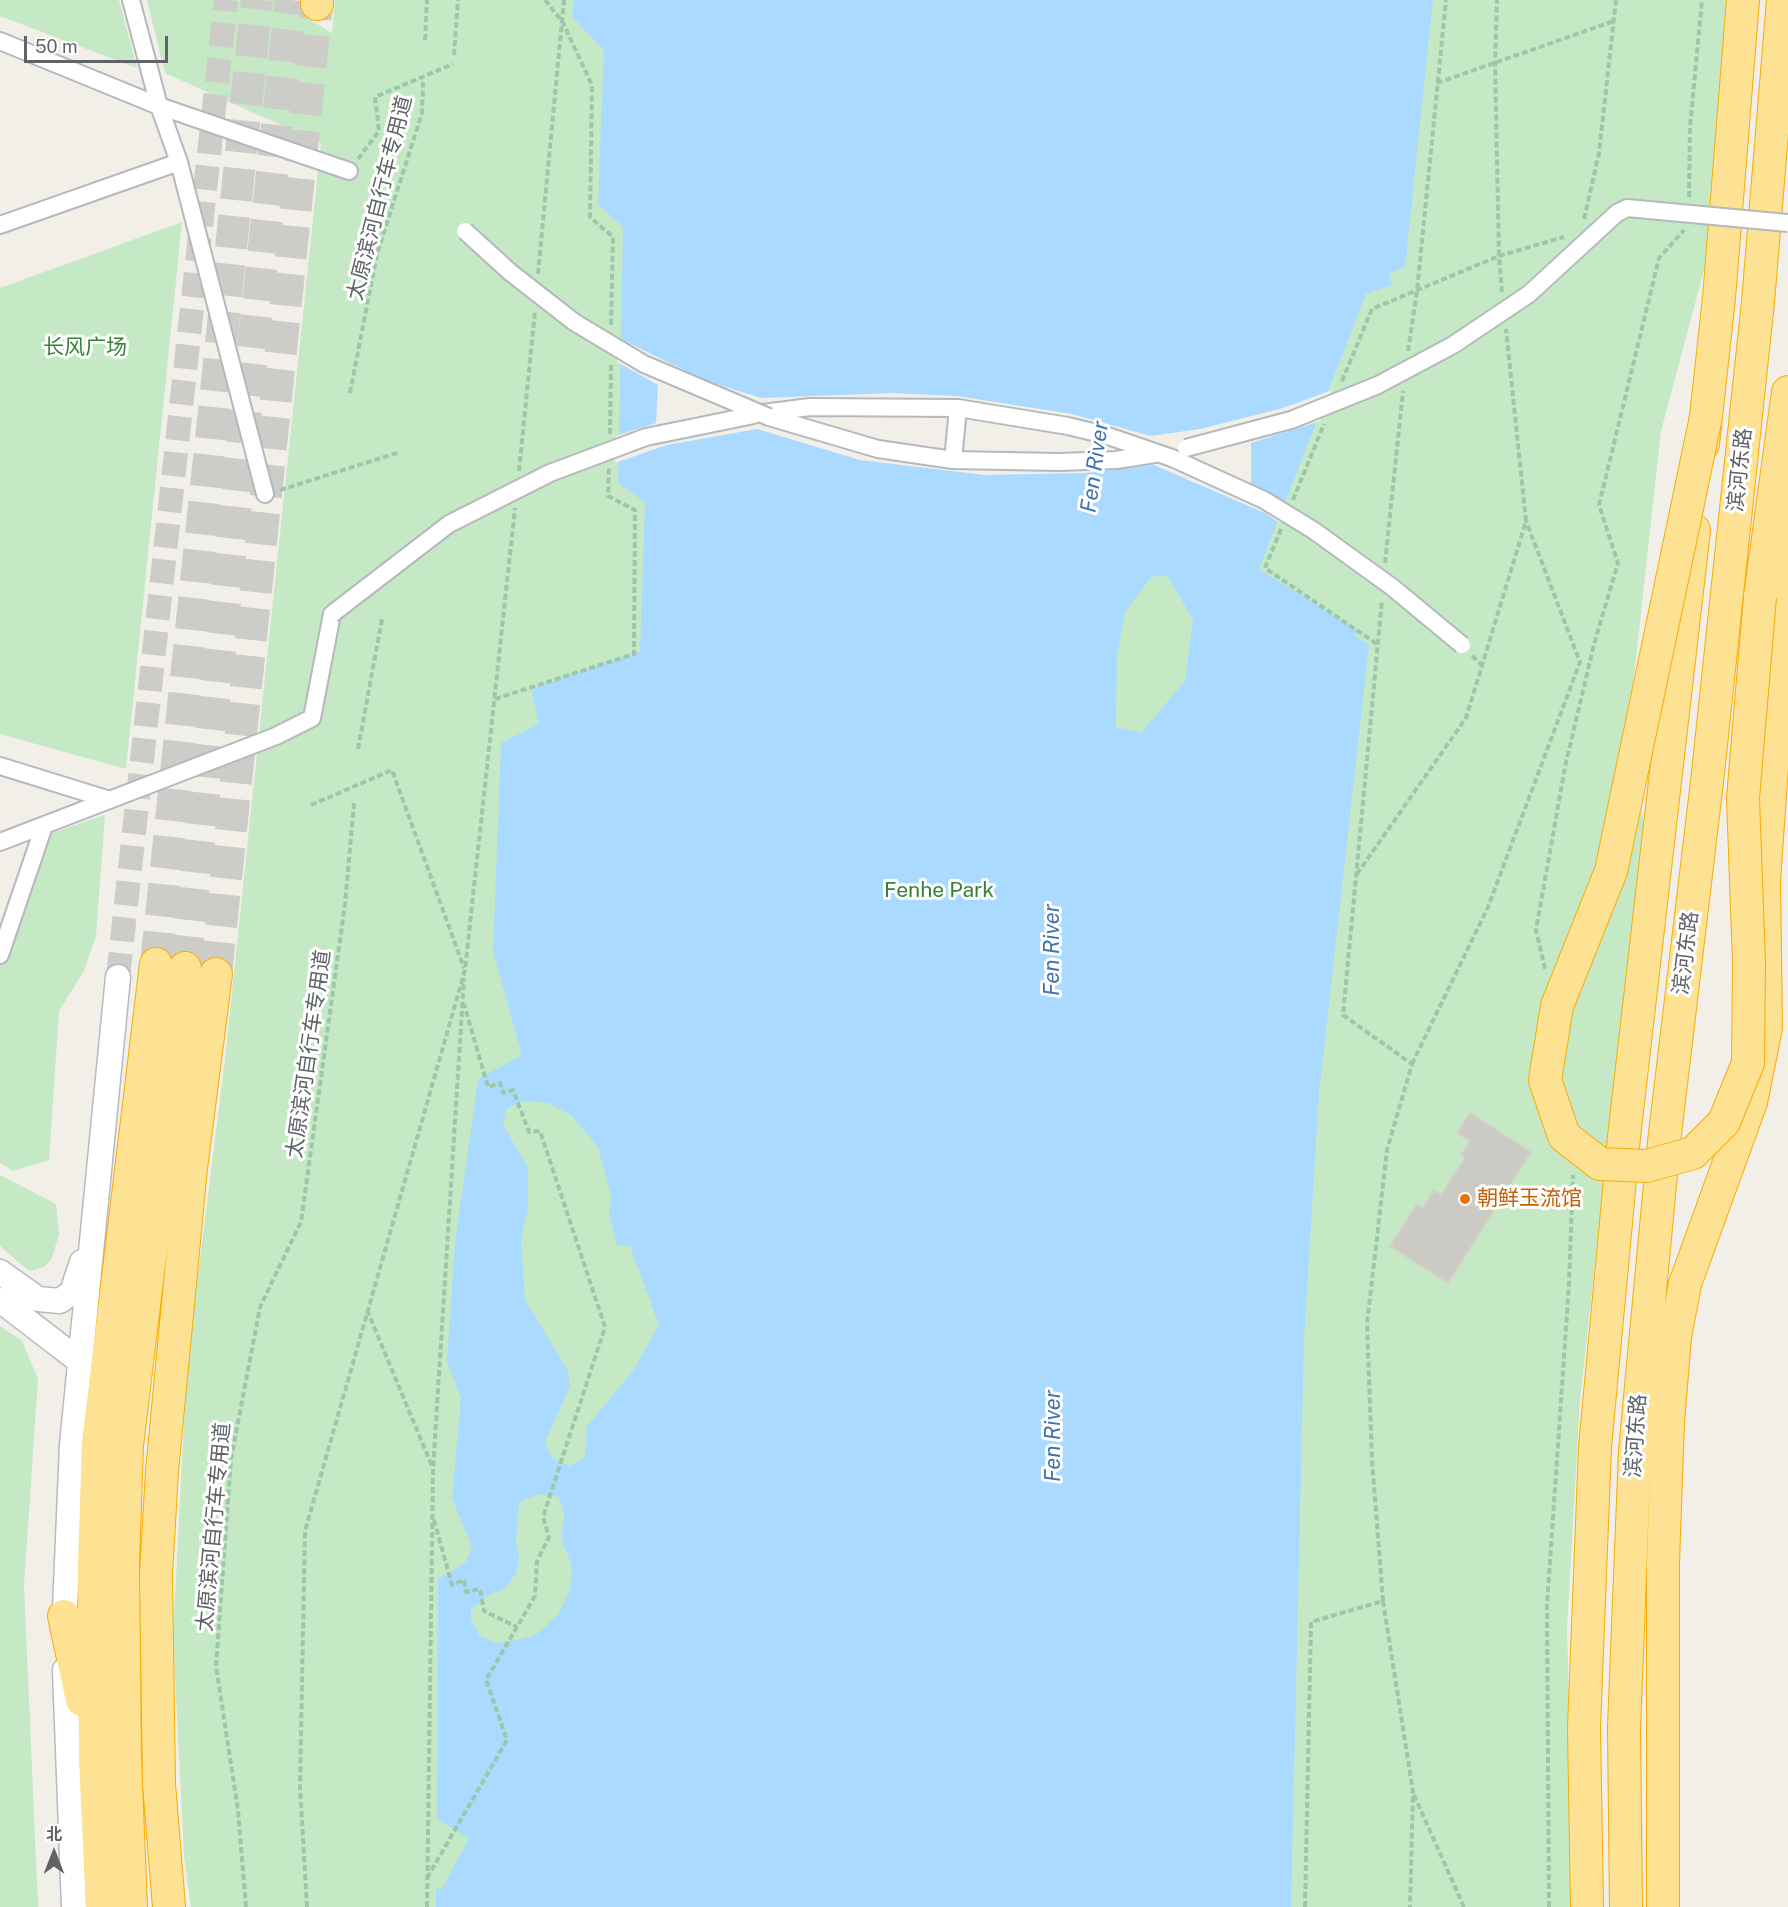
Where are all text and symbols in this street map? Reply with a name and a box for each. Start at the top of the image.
scale bar [27,24,171,62]
text: 50 m [35,36,78,57]
street label: 太原滨河自行车专用道 [342,93,418,303]
park label: 长风广场 [43,335,127,361]
water label: Fen River [1076,420,1114,514]
street label: 滨河东路 [1723,427,1757,513]
park label: Fenhe Park [884,878,994,904]
water label: Fen River [1039,904,1065,996]
street label: 滨河东路 [1668,910,1704,996]
street label: 太原滨河自行车专用道 [282,948,336,1160]
place label: 朝鲜玉流馆 [1477,1186,1582,1212]
marker: 朝鲜玉流馆 [1458,1192,1472,1206]
water label: Fen River [1040,1390,1066,1482]
street label: 滨河东路 [1621,1393,1651,1479]
street label: 太原滨河自行车专用道 [192,1421,236,1633]
north arrow [24,1823,84,1883]
text: 北 [46,1825,62,1844]

